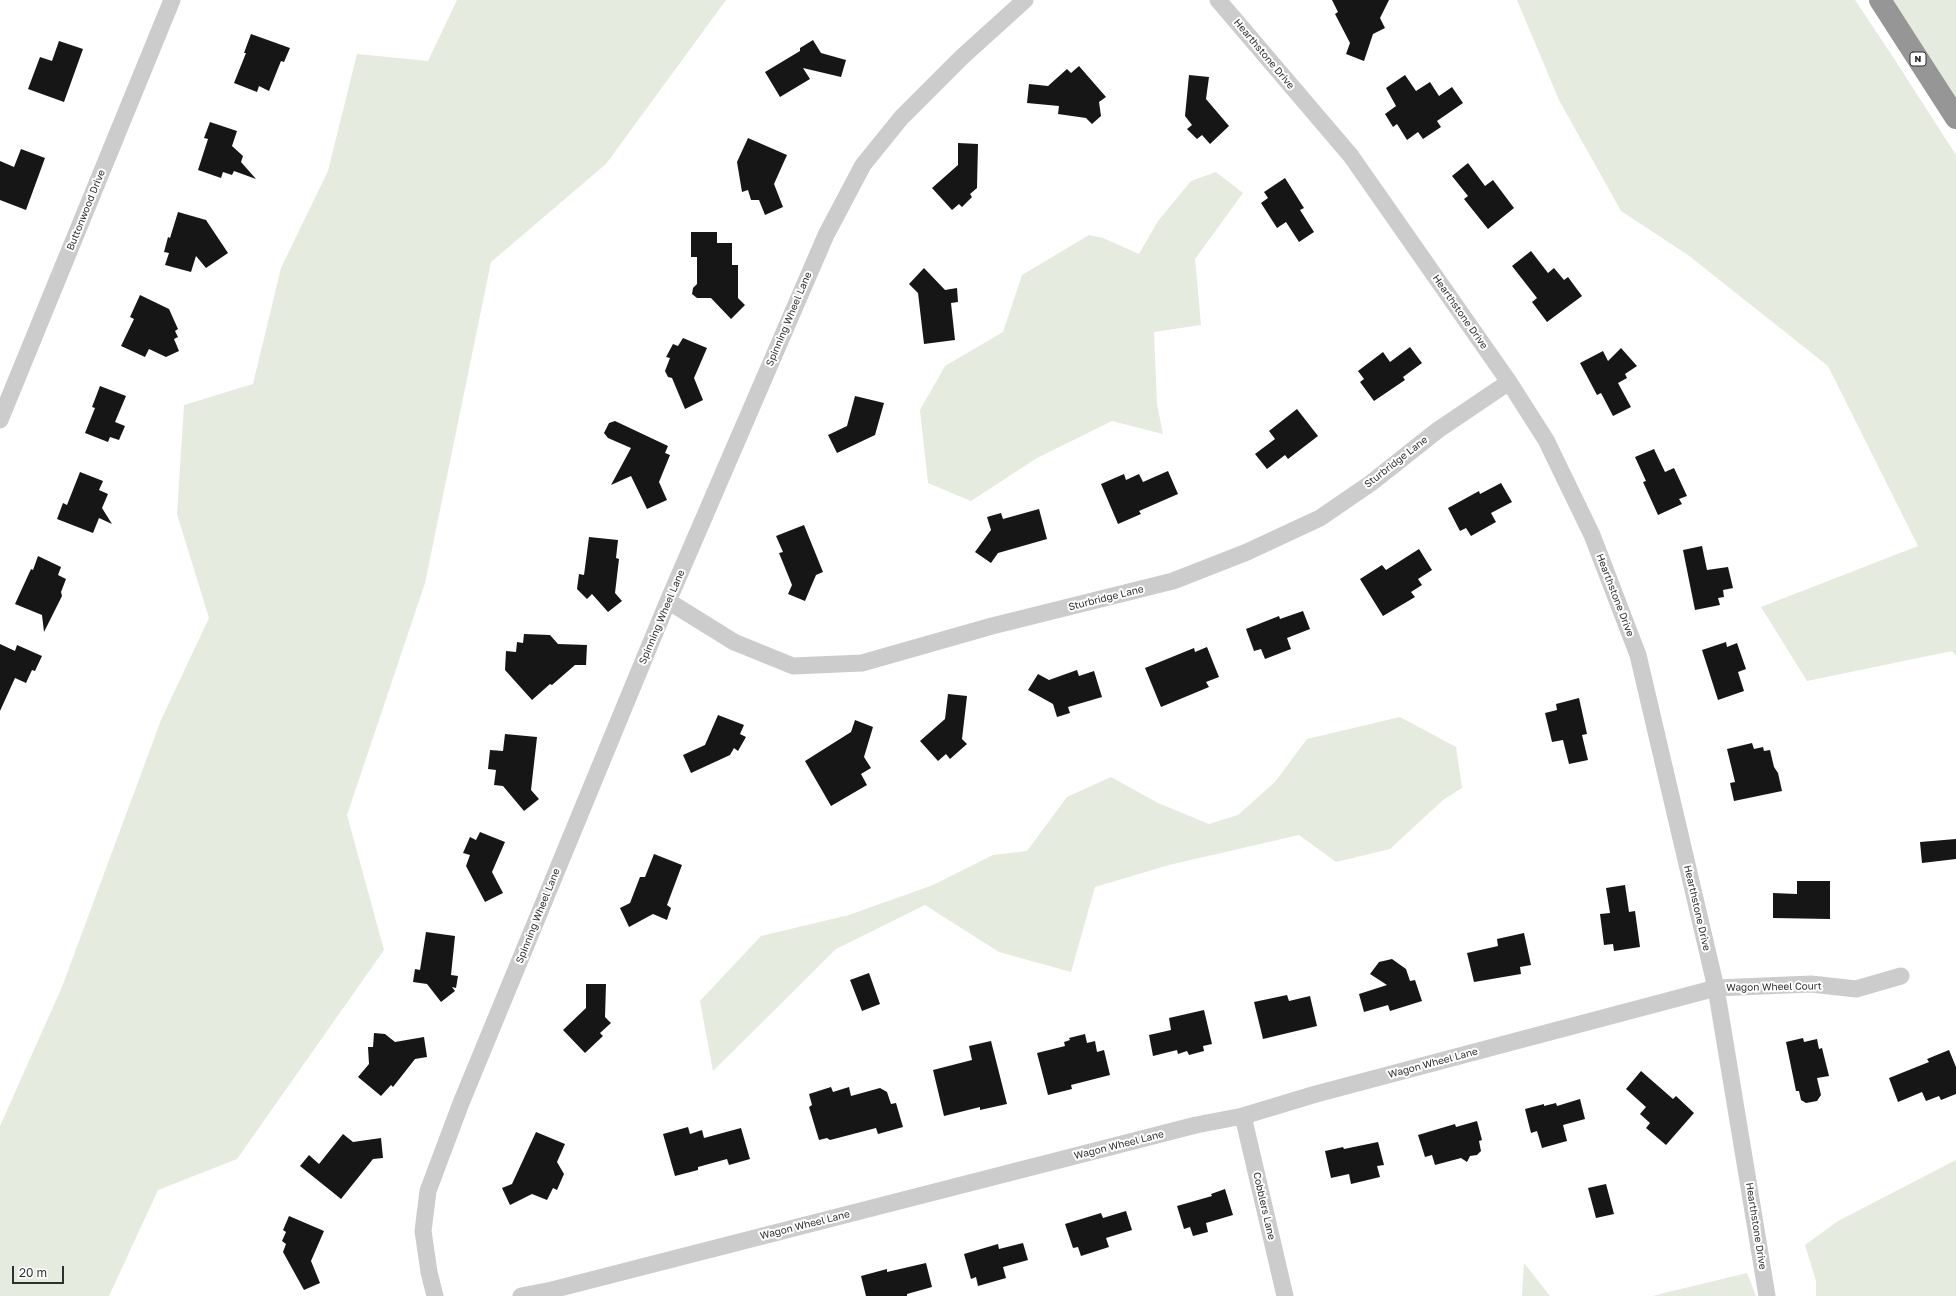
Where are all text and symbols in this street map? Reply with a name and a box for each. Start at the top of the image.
street label: Hearthstone Drive [1231,17,1297,91]
road number: N [1910,52,1926,66]
street label: Buttonwood Drive [64,168,108,252]
street label: Spinning Wheel Lane [764,270,814,368]
street label: Hearthstone Drive [1430,273,1490,351]
street label: Sturbridge Lane [1362,434,1430,490]
street label: Hearthstone Drive [1594,552,1636,638]
street label: Spinning Wheel Lane [637,568,687,666]
street label: Sturbridge Lane [1067,583,1145,613]
street label: Hearthstone Drive [1681,864,1713,952]
street label: Spinning Wheel Lane [513,867,563,965]
street label: Wagon Wheel Court [1726,980,1822,994]
street label: Wagon Wheel Lane [1387,1045,1479,1081]
street label: Wagon Wheel Lane [1073,1128,1165,1162]
street label: Cobblers Lane [1250,1171,1278,1241]
street label: Hearthstone Drive [1743,1182,1769,1270]
street label: Wagon Wheel Lane [759,1208,851,1242]
scale bar [14,1258,66,1284]
text: 20 m [19,1265,47,1280]

